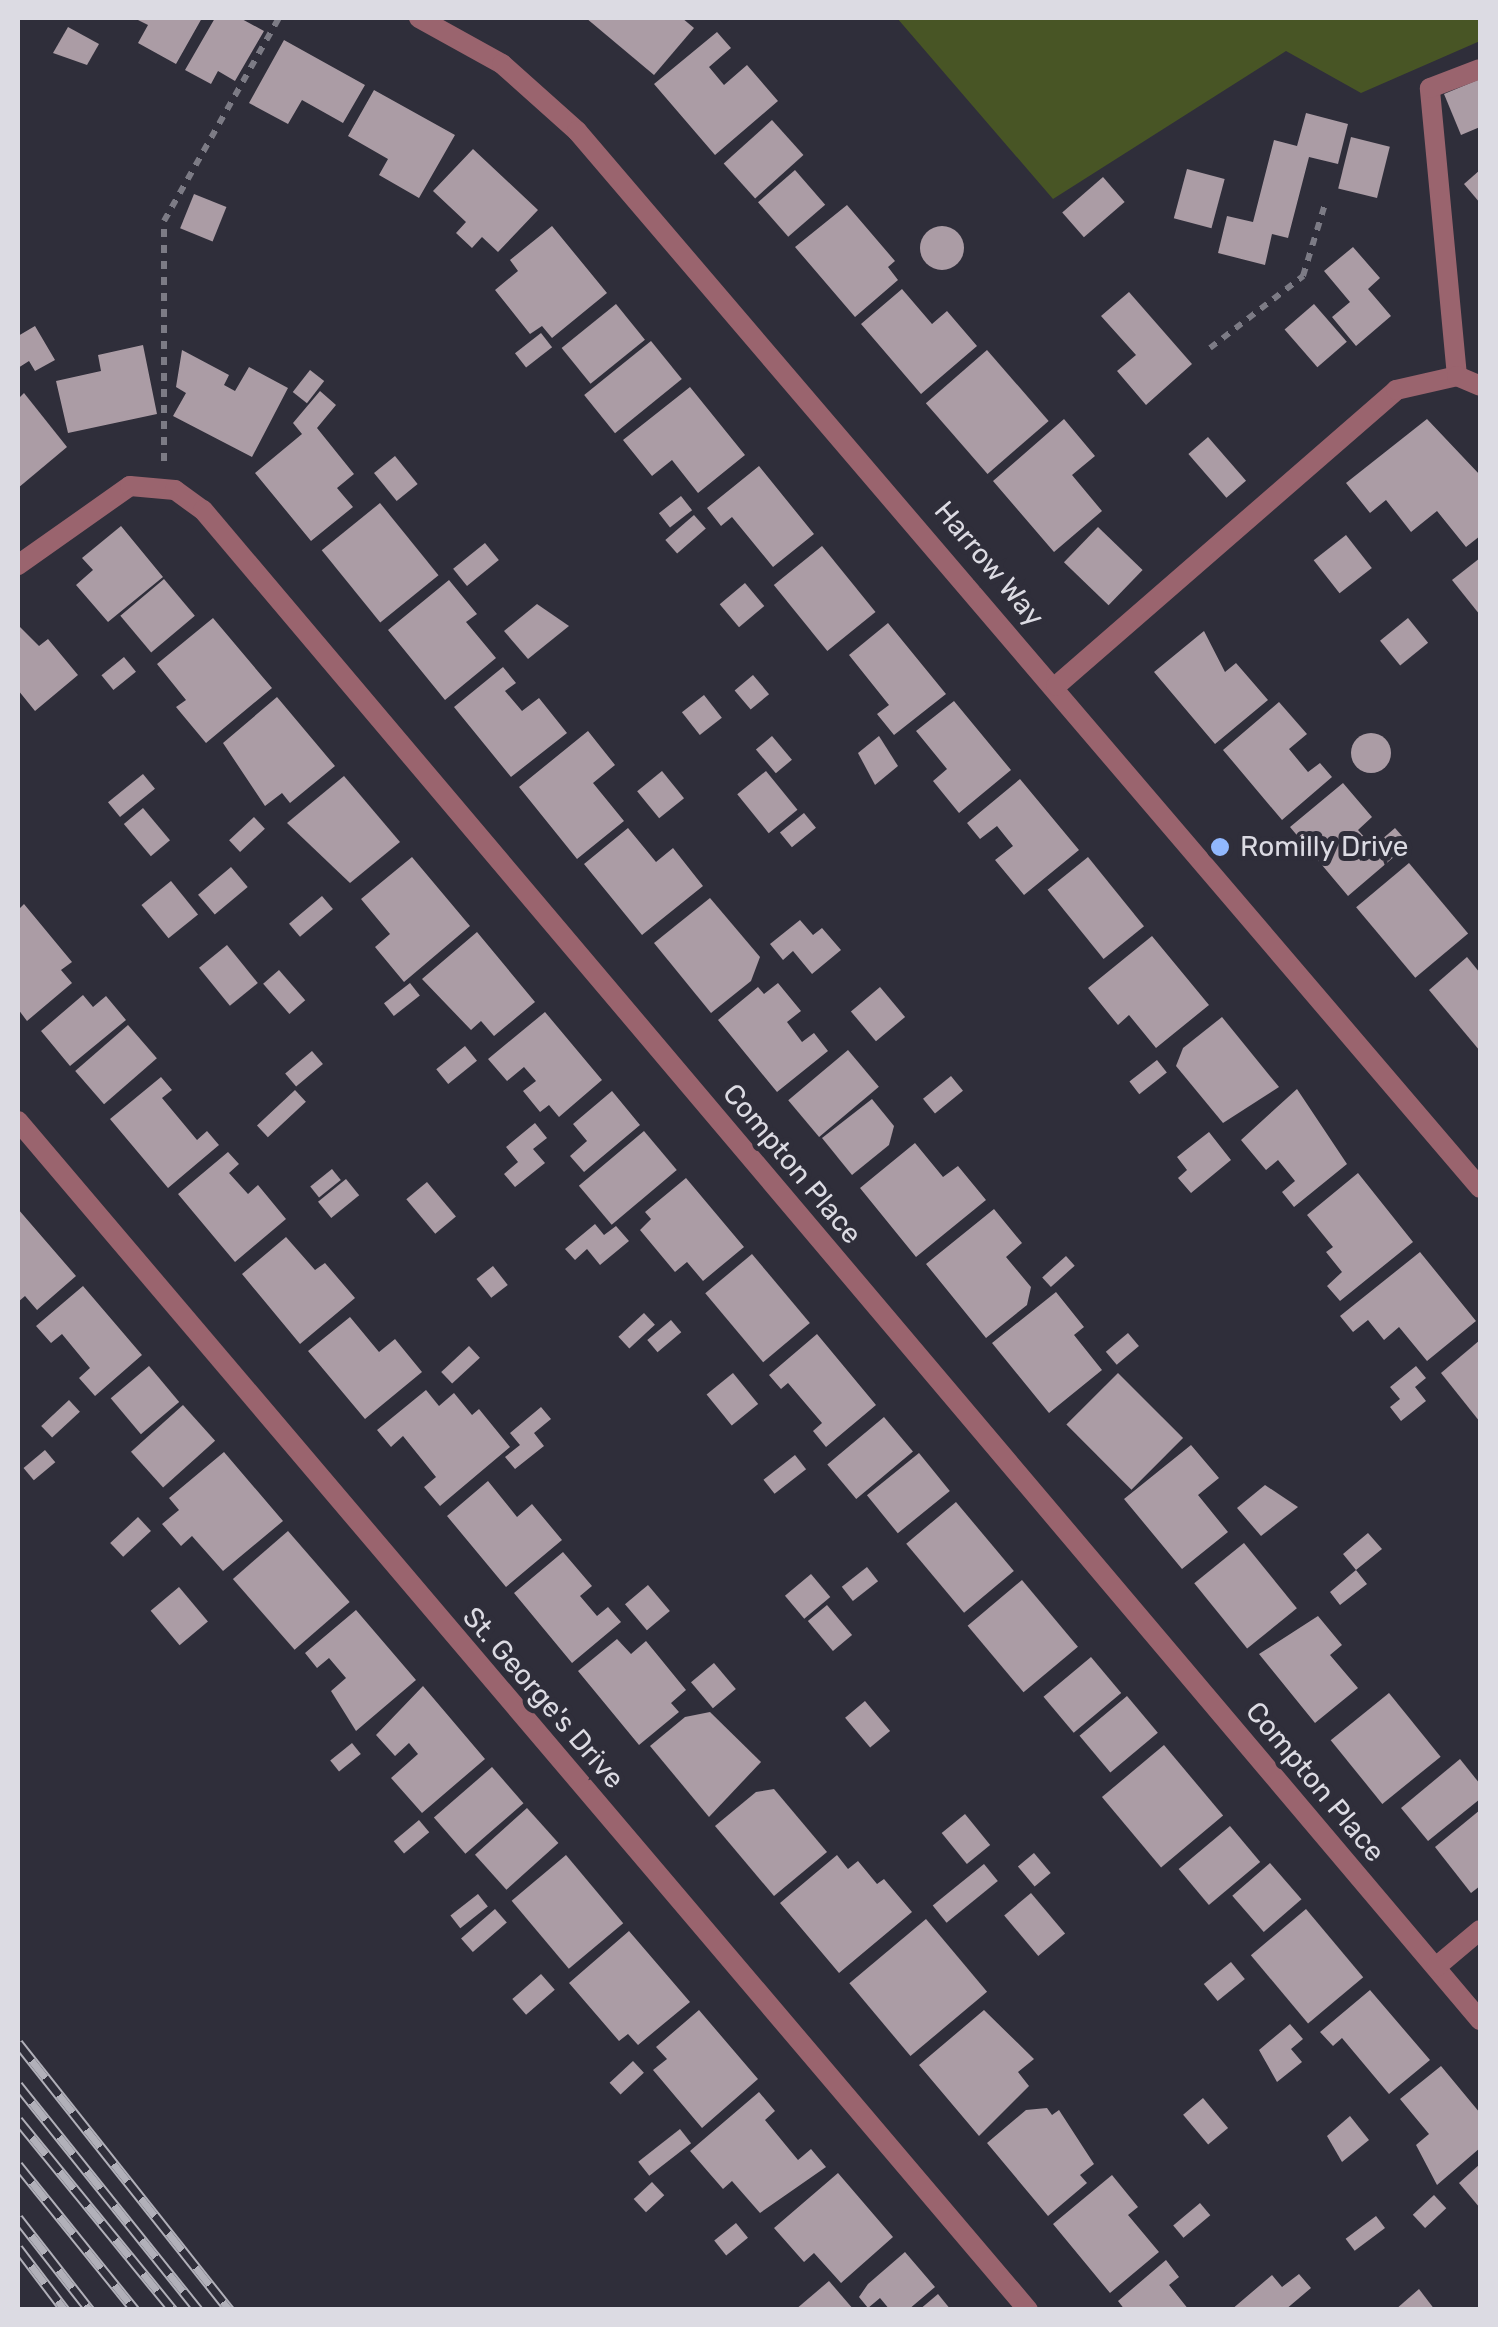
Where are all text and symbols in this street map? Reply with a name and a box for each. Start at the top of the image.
street label: Harrow Way [927,494,1051,634]
place label: Romilly Drive [1240,830,1409,864]
marker: Romilly Drive [1209,836,1231,858]
street label: Compton Place [715,1077,869,1251]
street label: St. George's Drive [455,1601,631,1795]
street label: Compton Place [1238,1695,1392,1869]

